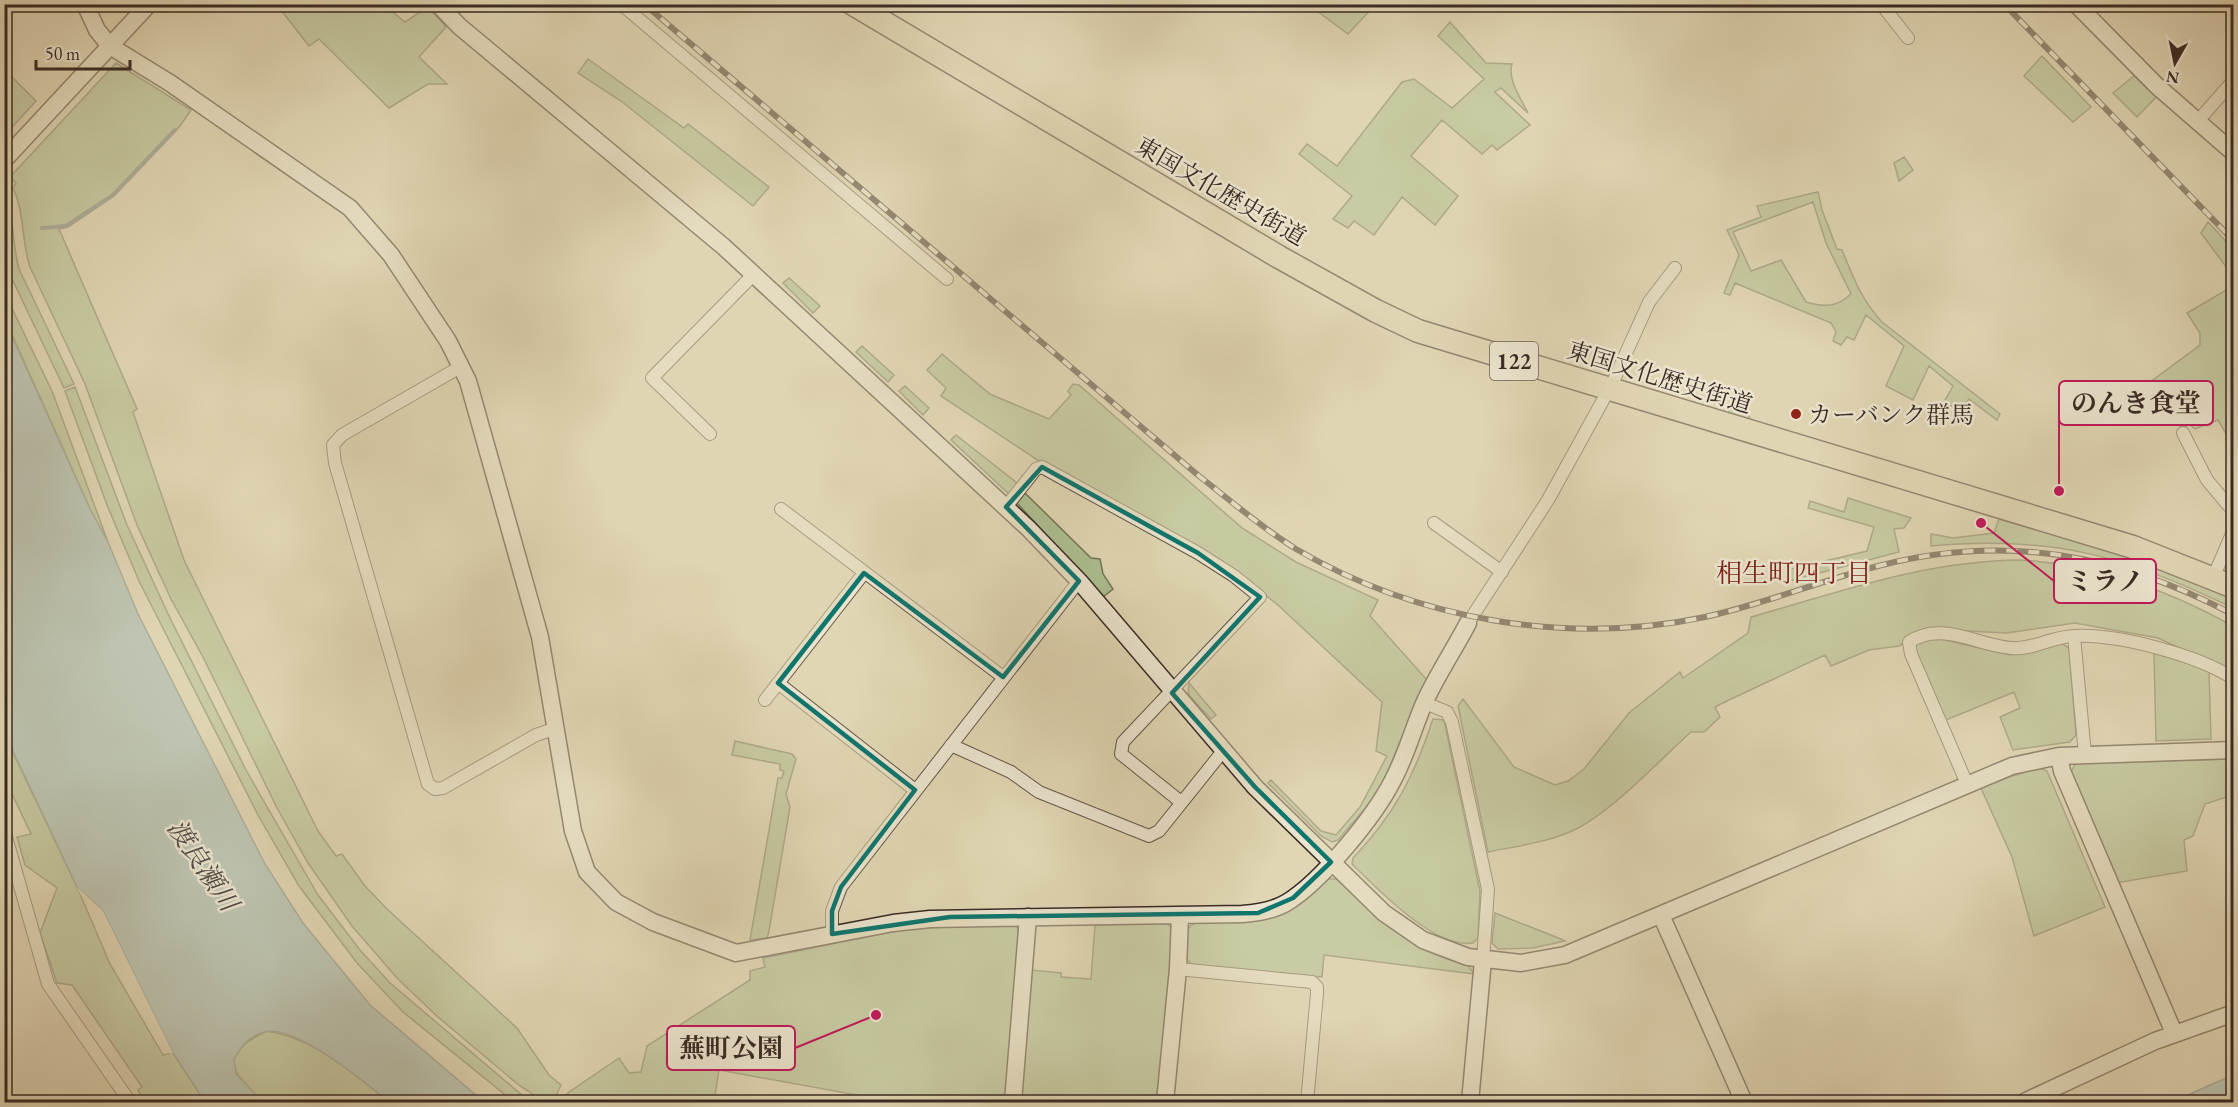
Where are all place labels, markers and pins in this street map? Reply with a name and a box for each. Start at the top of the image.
callout: のんき食堂 [2059,381,2213,425]
place label: カーバンク群馬 [1808,399,1974,430]
marker: カーバンク群馬 [1789,407,1803,421]
callout: ミラノ [2054,559,2156,603]
callout: 蕪町公園 [667,1026,795,1070]

